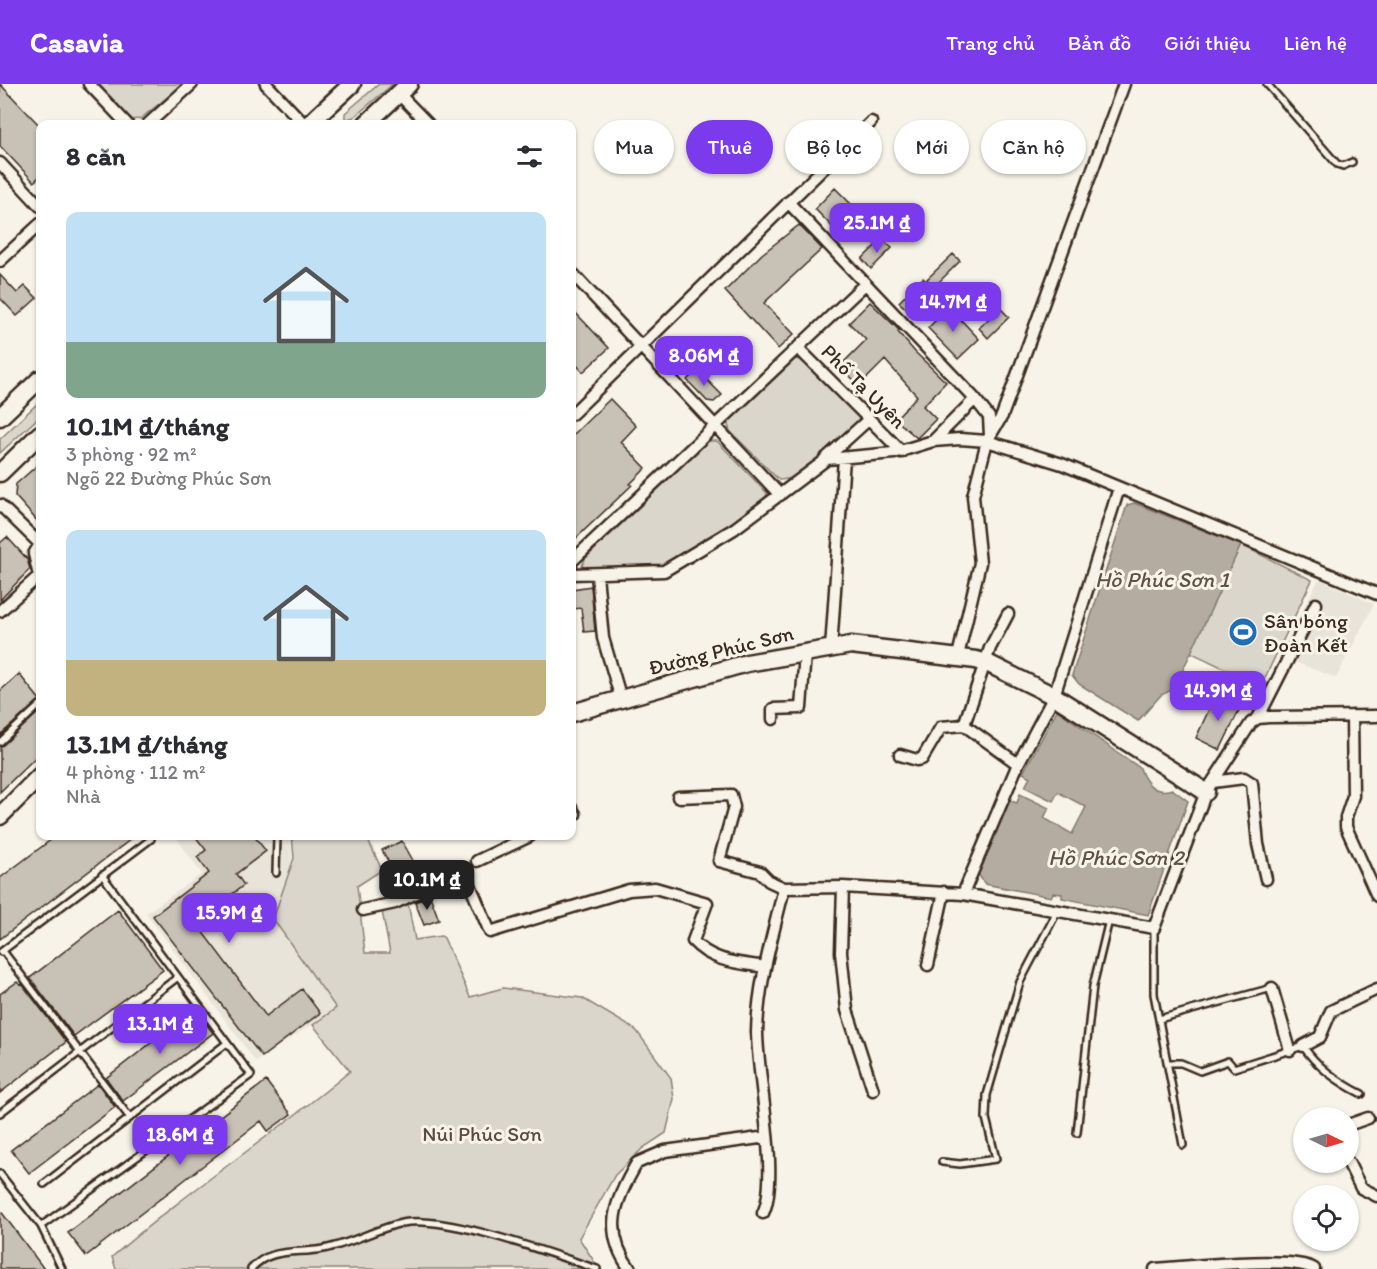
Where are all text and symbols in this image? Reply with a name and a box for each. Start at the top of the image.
text: Casavia [30,25,124,59]
text: Trang chủ [946,30,1035,55]
text: Bản đồ [1068,30,1131,55]
text: Giới thiệu [1164,30,1251,55]
text: Liên hệ [1284,30,1347,55]
chip: Mua [594,120,674,174]
chip: Thuê [686,120,773,174]
chip: Bộ lọc [785,120,882,174]
chip: Mới [894,120,969,174]
chip: Căn hộ [981,120,1086,174]
text: 8 căn [66,140,126,172]
icon: filters [513,140,546,173]
pin: 25.1M ₫ [822,203,932,254]
text: 25.1M ₫ [844,210,910,234]
icon: home [252,251,360,359]
pin: 14.7M ₫ [898,282,1008,333]
text: 14.7M ₫ [919,289,987,313]
pin: 8.06M ₫ [649,336,759,387]
street label: Phố Tạ Uyên [817,339,911,433]
text: 8.06M ₫ [669,343,739,367]
text: 10.1M ₫/tháng [66,410,229,442]
text: 3 phòng · 92 m² [66,442,196,466]
text: Ngõ 22 Đường Phúc Sơn [66,466,271,490]
water label: Hồ Phúc Sơn 1 [1095,566,1230,593]
icon: home [252,569,360,677]
place label: Sân bóng Đoàn Kết [1264,608,1348,657]
sports icon: Sân bóng Đoàn Kết [1227,616,1259,648]
street label: Đường Phúc Sơn [646,620,796,680]
pin: 14.9M ₫ [1163,671,1273,722]
text: 14.9M ₫ [1184,678,1252,702]
text: 13.1M ₫/tháng [66,728,227,760]
text: 4 phòng · 112 m² [66,760,206,784]
text: Nhà [66,784,101,808]
water label: Hồ Phúc Sơn 2 [1048,844,1185,871]
pin: 10.1M ₫ [372,860,482,911]
text: 10.1M ₫ [393,867,461,891]
pin: 15.9M ₫ [174,893,284,944]
text: 15.9M ₫ [196,900,262,924]
pin: 13.1M ₫ [105,1004,215,1055]
text: 13.1M ₫ [127,1011,193,1035]
north arrow [1293,1107,1359,1173]
map controls [1293,1107,1359,1251]
pin: 18.6M ₫ [125,1115,235,1166]
park label: Núi Phúc Sơn [422,1121,542,1146]
text: 18.6M ₫ [146,1122,214,1146]
button: locate [1293,1185,1359,1251]

